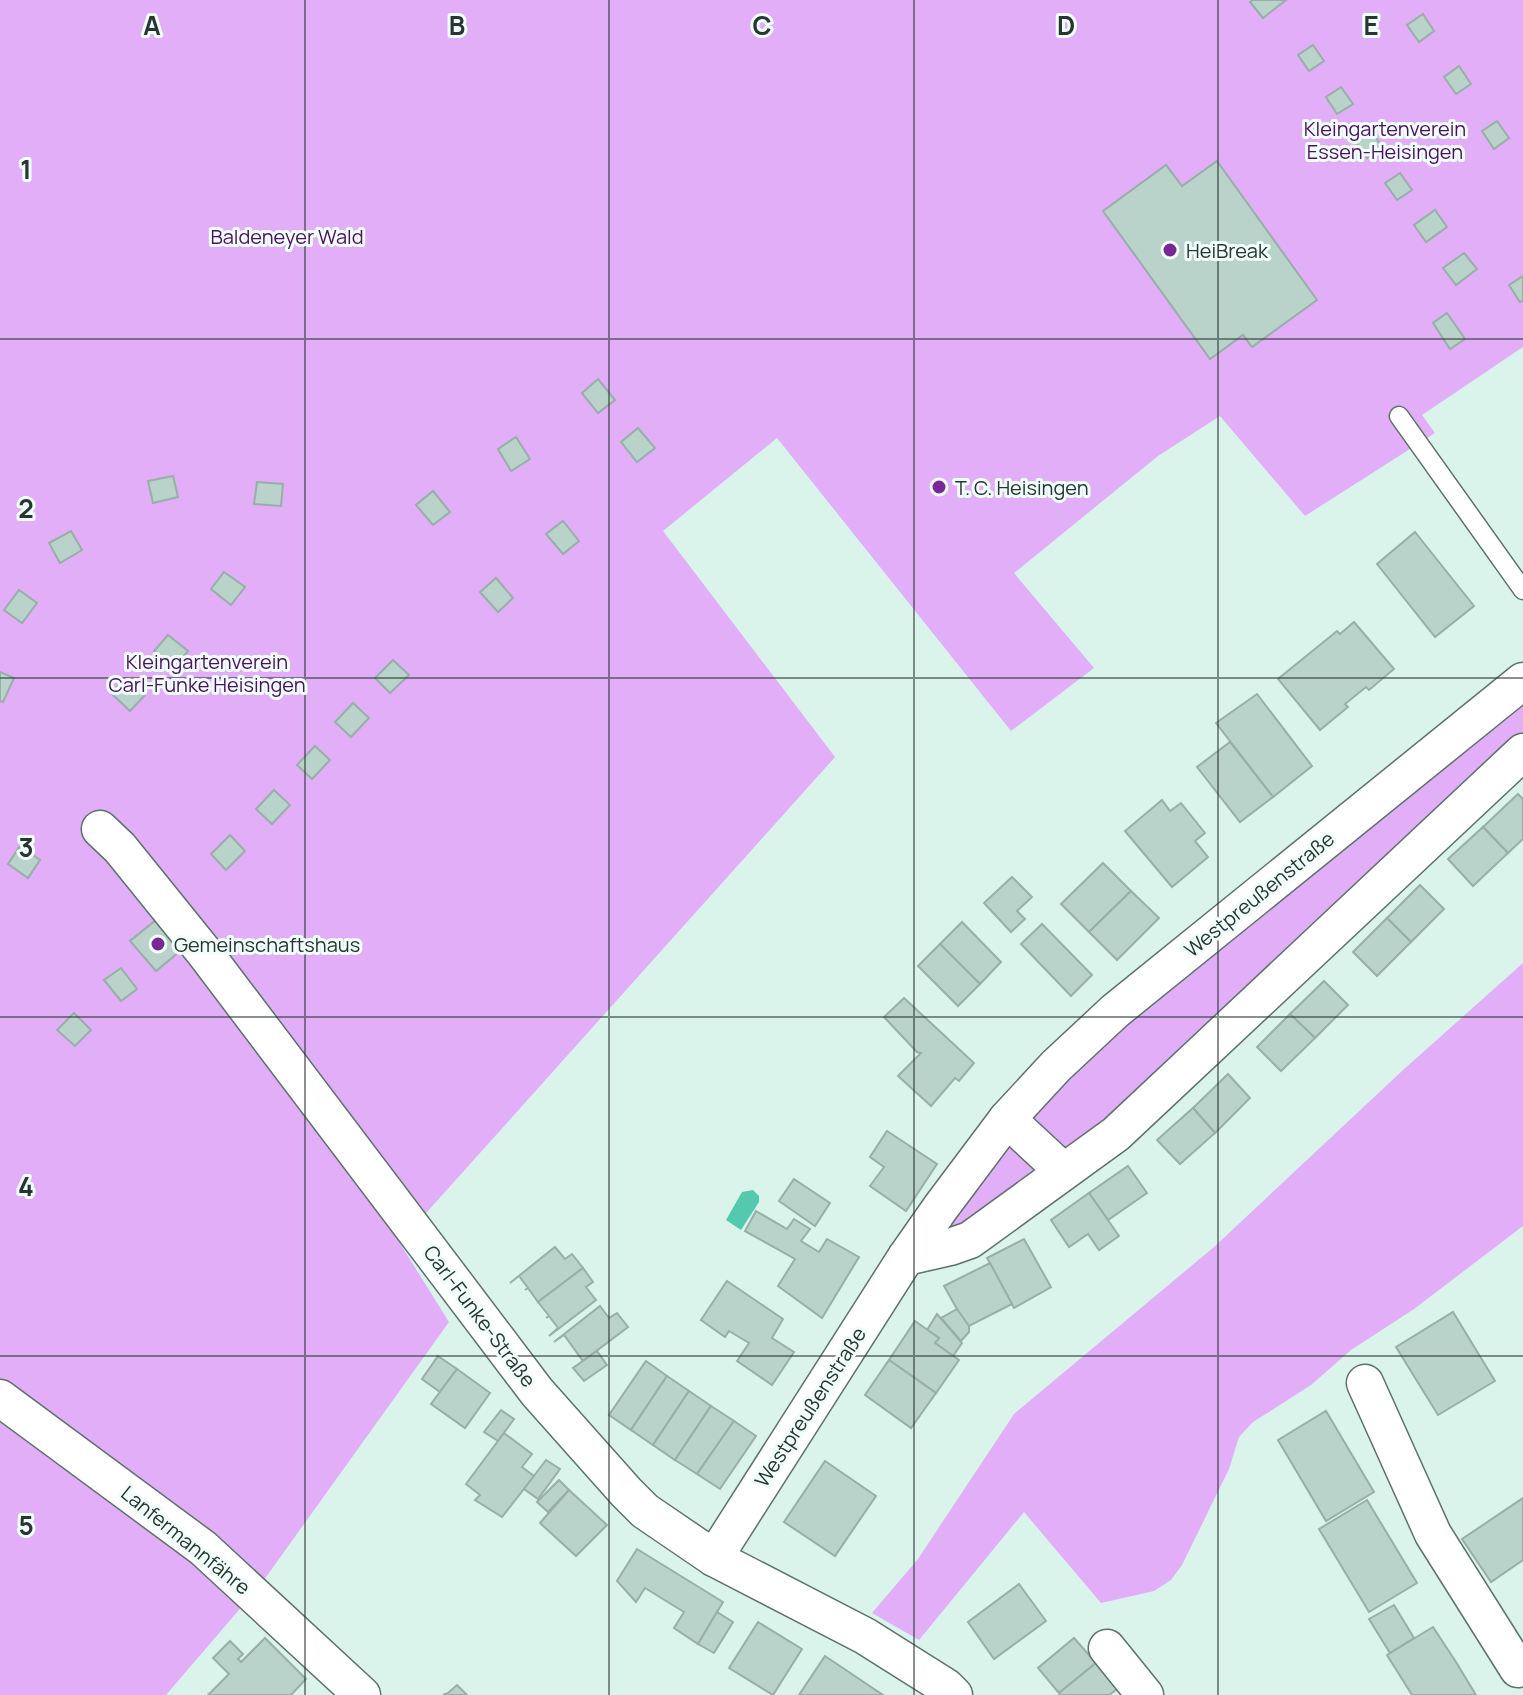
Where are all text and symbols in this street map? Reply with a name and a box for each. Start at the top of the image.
text: A [143,7,161,43]
text: B [449,7,465,43]
text: C [752,7,772,43]
text: D [1057,7,1075,43]
text: E [1363,7,1379,43]
park label: Kleingartenverein Essen-Heisingen [1304,115,1466,165]
text: 1 [20,151,32,187]
park label: Baldeneyer Wald [210,223,364,250]
place label: HeiBreak [1186,237,1269,264]
marker: HeiBreak [1161,241,1179,259]
place label: T. C. Heisingen [955,474,1089,501]
marker: T. C. Heisingen [930,478,948,496]
text: 2 [18,490,34,526]
park label: Kleingartenverein Carl-Funke Heisingen [108,648,306,698]
street label: Westpreußenstraße [1178,825,1340,963]
text: 3 [18,829,34,865]
place label: Gemeinschaftshaus [174,931,360,958]
marker: Gemeinschaftshaus [149,935,167,953]
text: 4 [18,1168,34,1204]
street label: Carl-Funke-Straße [418,1239,542,1393]
street label: Westpreußenstraße [748,1322,872,1492]
street label: Lanfermannfähre [116,1479,256,1601]
text: 5 [18,1507,34,1543]

